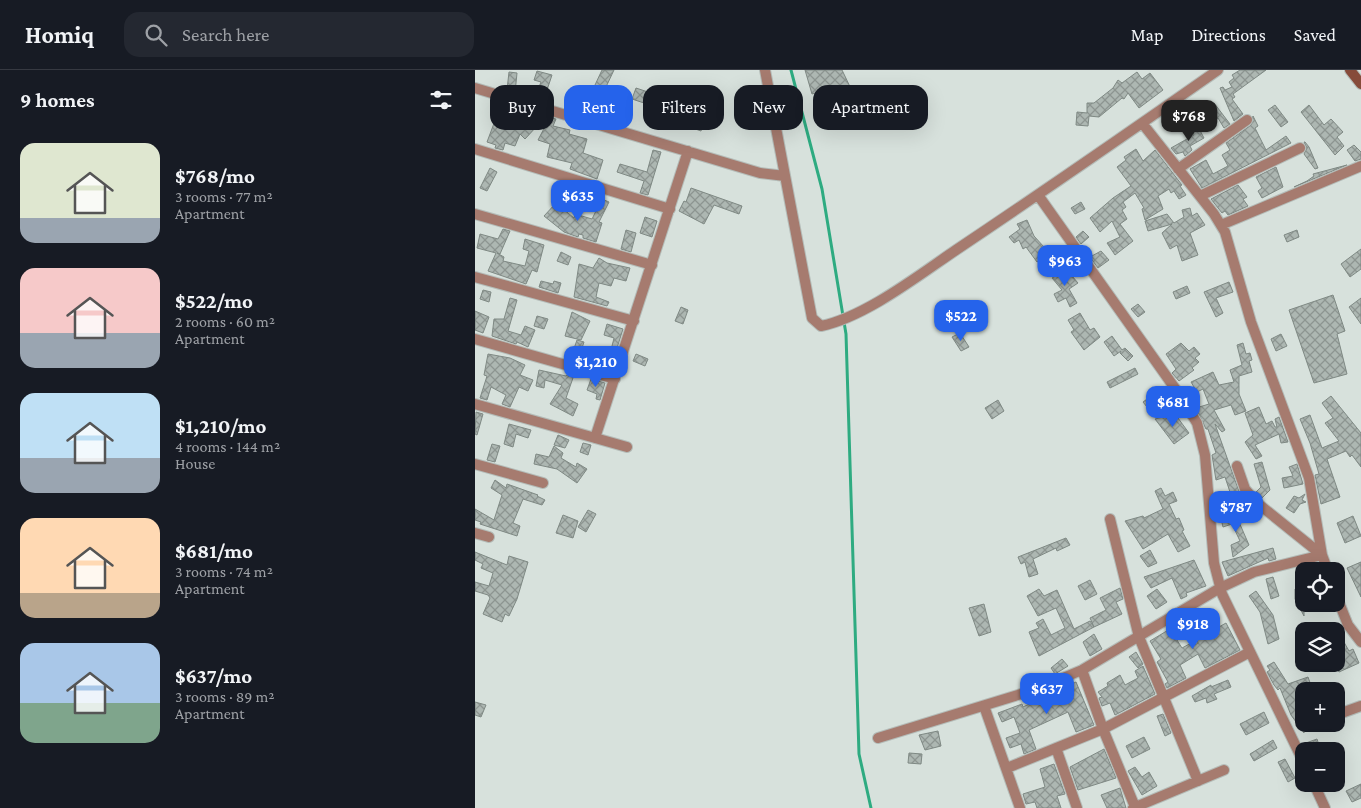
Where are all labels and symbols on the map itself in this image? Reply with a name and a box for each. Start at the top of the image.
pin: $768 [1159,100,1219,142]
pin: $635 [548,180,608,222]
pin: $963 [1035,244,1095,287]
pin: $522 [931,300,991,342]
pin: $1,210 [555,346,637,388]
pin: $681 [1143,386,1203,428]
pin: $787 [1206,490,1266,533]
pin: $918 [1163,608,1223,650]
pin: $637 [1017,672,1077,715]

